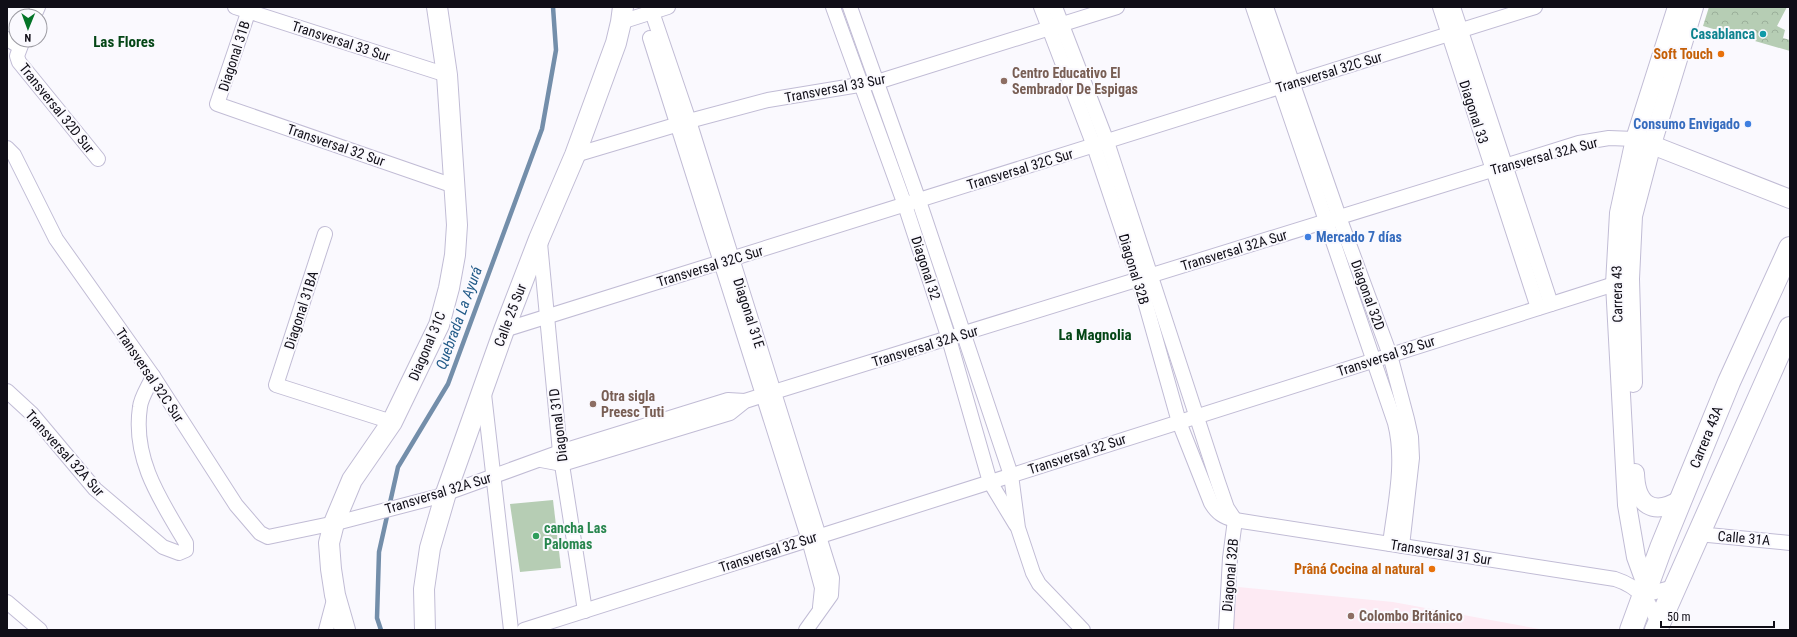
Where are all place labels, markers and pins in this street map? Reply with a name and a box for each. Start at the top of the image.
place label: Casablanca [1690,26,1755,42]
marker: Casablanca [1758,29,1768,39]
place label: Soft Touch [1653,46,1713,62]
marker: Soft Touch [1716,49,1726,59]
place label: Centro Educativo El Sembrador De Espigas [1012,65,1138,97]
marker: Centro Educativo El Sembrador De Espigas [999,76,1009,86]
place label: Consumo Envigado [1633,116,1740,132]
marker: Consumo Envigado [1743,119,1753,129]
place label: Mercado 7 días [1316,229,1402,245]
marker: Mercado 7 días [1303,232,1313,242]
place label: Otra sigla Preesc Tuti [601,388,664,420]
marker: Otra sigla Preesc Tuti [588,399,598,409]
place label: cancha Las Palomas [544,520,607,552]
marker: cancha Las Palomas [531,531,541,541]
place label: Prâná Cocina al natural [1294,561,1424,577]
marker: Prâná Cocina al natural [1427,564,1437,574]
place label: Colombo Británico [1359,608,1463,624]
marker: Colombo Británico [1346,611,1356,621]

